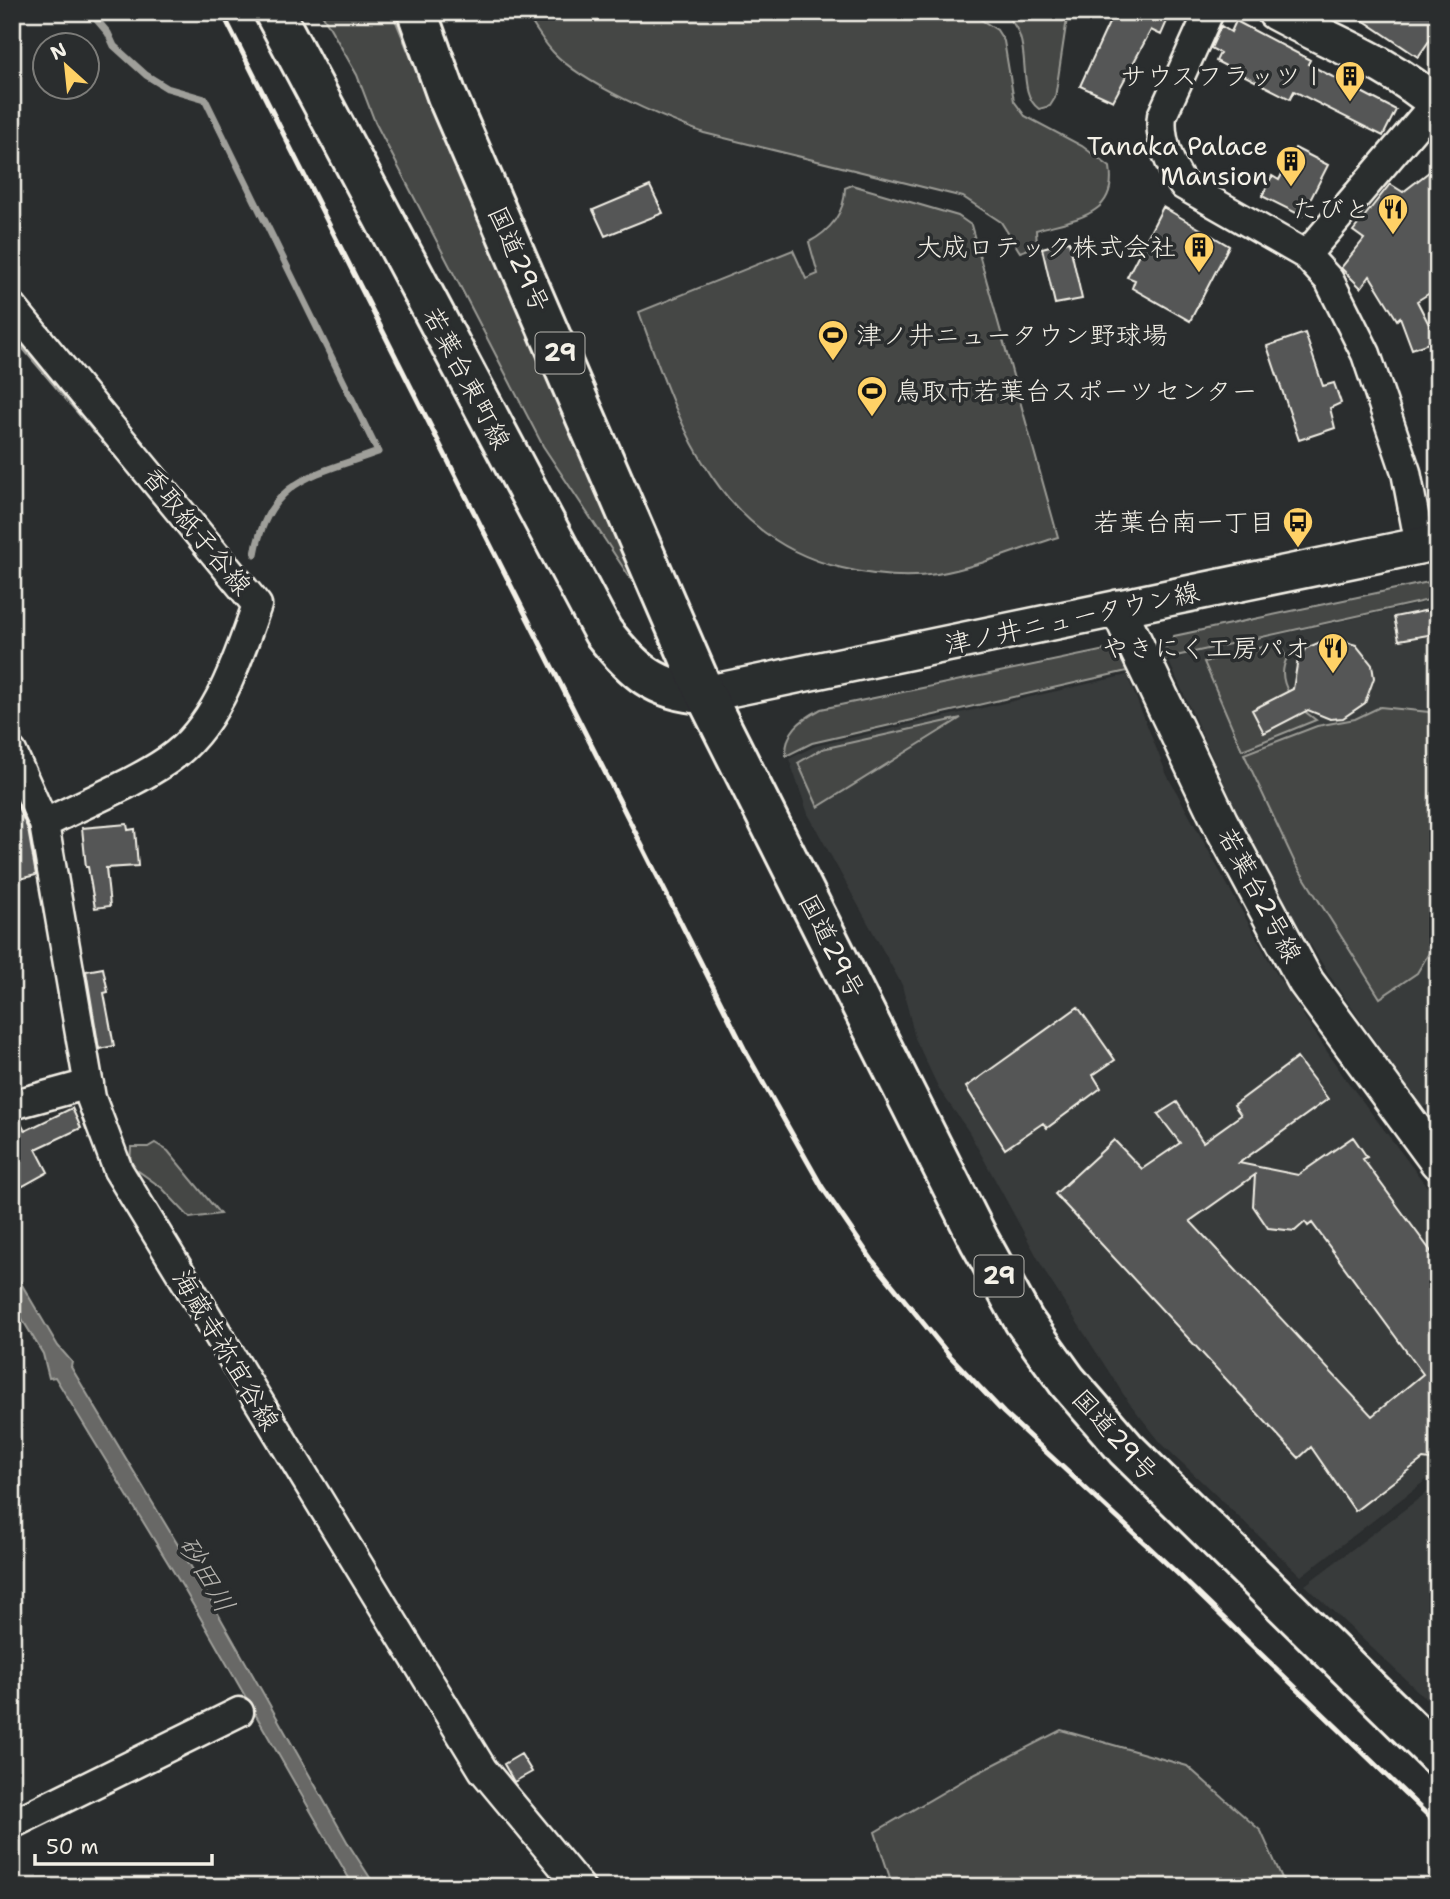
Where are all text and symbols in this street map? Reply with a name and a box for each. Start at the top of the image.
north arrow [32,32,102,102]
text: N [46,37,71,66]
place label: サウスフラッツＩ [1121,58,1327,93]
building icon: サウスフラッツＩ [1333,59,1367,103]
place label: Tanaka Palace Mansion [1087,128,1268,193]
building icon: Tanaka Palace Mansion [1274,144,1308,188]
place label: たびと [1292,191,1370,226]
restaurant icon: たびと [1376,192,1410,236]
street label: 国道29号 [480,200,558,318]
place label: 大成ロテック株式会社 [916,229,1176,264]
building icon: 大成ロテック株式会社 [1182,230,1216,274]
street label: 若葉台東町線 [415,301,520,455]
place label: 津ノ井ニュータウン野球場 [856,317,1167,352]
sports icon: 津ノ井ニュータウン野球場 [816,318,850,362]
road number: 29 [536,332,584,374]
place label: 鳥取市若葉台スポーツセンター [895,373,1257,408]
sports icon: 鳥取市若葉台スポーツセンター [855,374,889,418]
street label: 香取紙子谷線 [135,459,260,602]
place label: 若葉台南一丁目 [1093,504,1275,539]
bus stop icon: 若葉台南一丁目 [1281,505,1315,549]
street label: 津ノ井ニュータウン線 [941,573,1202,662]
place label: やきにく工房パオ [1102,630,1310,665]
restaurant icon: やきにく工房パオ [1316,631,1350,675]
street label: 若葉台2号線 [1210,821,1311,968]
street label: 国道29号 [791,887,874,1004]
road number: 29 [974,1256,1024,1296]
street label: 海蔵寺祢宜谷線 [165,1263,288,1437]
street label: 国道29号 [1065,1381,1166,1488]
water label: 砂田川 [170,1528,244,1620]
scale bar [35,1822,212,1866]
text: 50 m [46,1833,99,1861]

